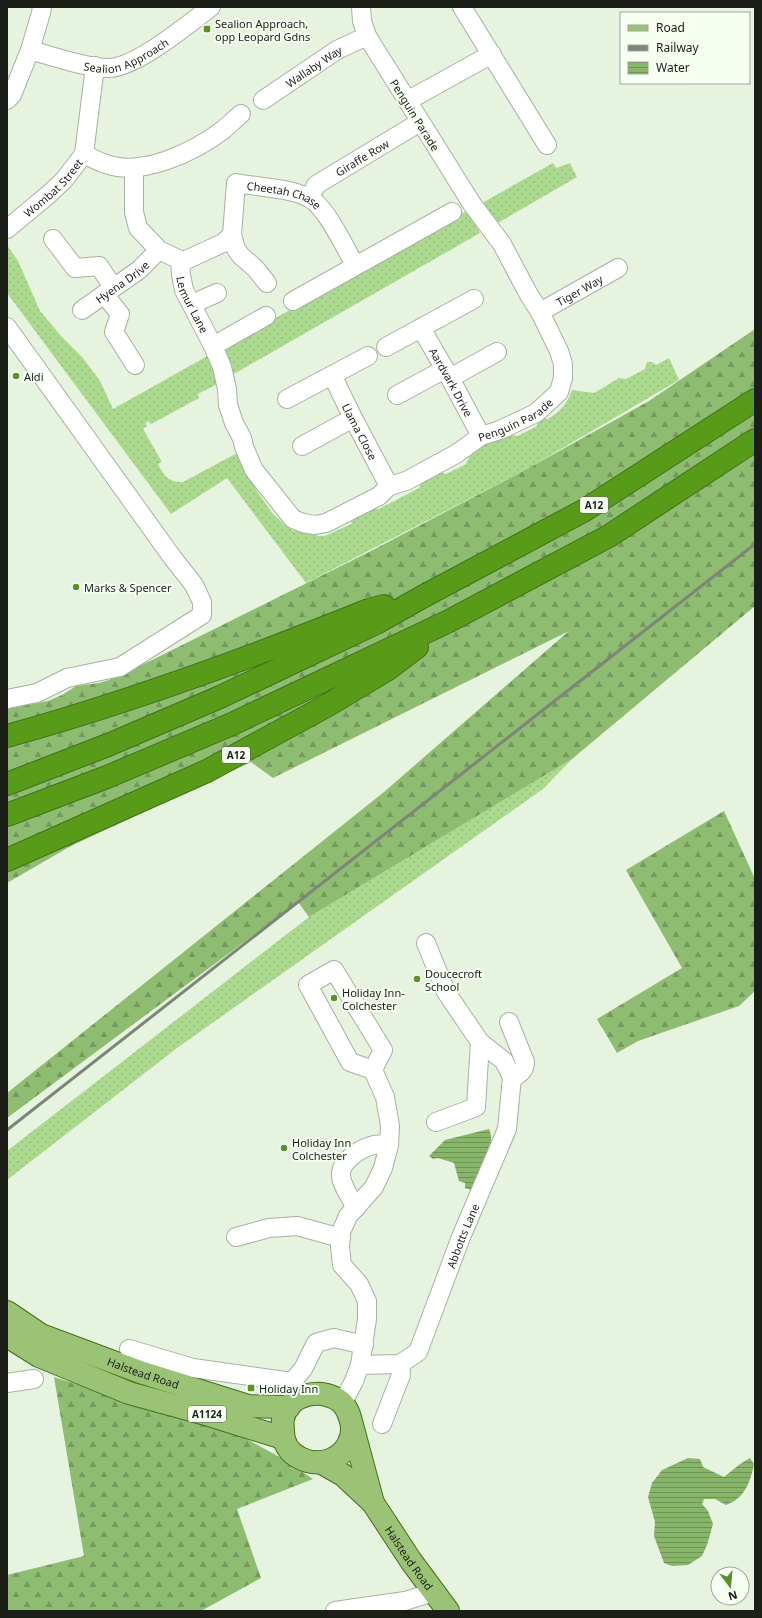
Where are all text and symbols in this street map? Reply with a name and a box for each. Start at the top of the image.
legend [620,12,750,84]
place label: Sealion Approach, opp Leopard Gdns [215,16,310,44]
text: Road [656,19,685,36]
marker: Sealion Approach, opp Leopard Gdns [202,24,212,34]
street label: Sealion Approach [82,34,171,76]
text: Railway [656,39,700,56]
street label: Wallaby Way [282,41,344,90]
text: Water [656,59,690,76]
street label: Penguin Parade [387,76,443,154]
street label: Giraffe Row [332,135,392,179]
street label: Wombat Street [20,155,86,220]
street label: Cheetah Chase [246,177,325,212]
street label: Hyena Drive [92,257,152,306]
street label: Tiger Way [553,271,605,309]
street label: Lemur Lane [174,275,212,336]
street label: Aardvark Drive [426,345,477,419]
place label: Aldi [24,369,43,384]
marker: Aldi [11,371,21,381]
street label: Penguin Parade [476,394,555,444]
street label: Llama Close [339,400,381,462]
road number: A12 [580,497,608,513]
place label: Marks & Spencer [84,580,172,595]
marker: Marks & Spencer [71,582,81,592]
road number: A12 [222,747,250,763]
place label: Doucecroft School [425,966,482,994]
marker: Doucecroft School [412,974,422,984]
place label: Holiday Inn- Colchester [342,985,405,1013]
marker: Holiday Inn- Colchester [329,993,339,1003]
place label: Holiday Inn Colchester [292,1135,351,1163]
marker: Holiday Inn Colchester [279,1143,289,1153]
street label: Abbotts Lane [443,1201,482,1270]
street label: Halstead Road [105,1353,181,1391]
place label: Holiday Inn [259,1381,318,1396]
marker: Holiday Inn [246,1383,256,1393]
road number: A1124 [188,1406,226,1422]
street label: Halstead Road [382,1523,437,1593]
north arrow [710,1566,750,1606]
text: N [727,1588,739,1605]

